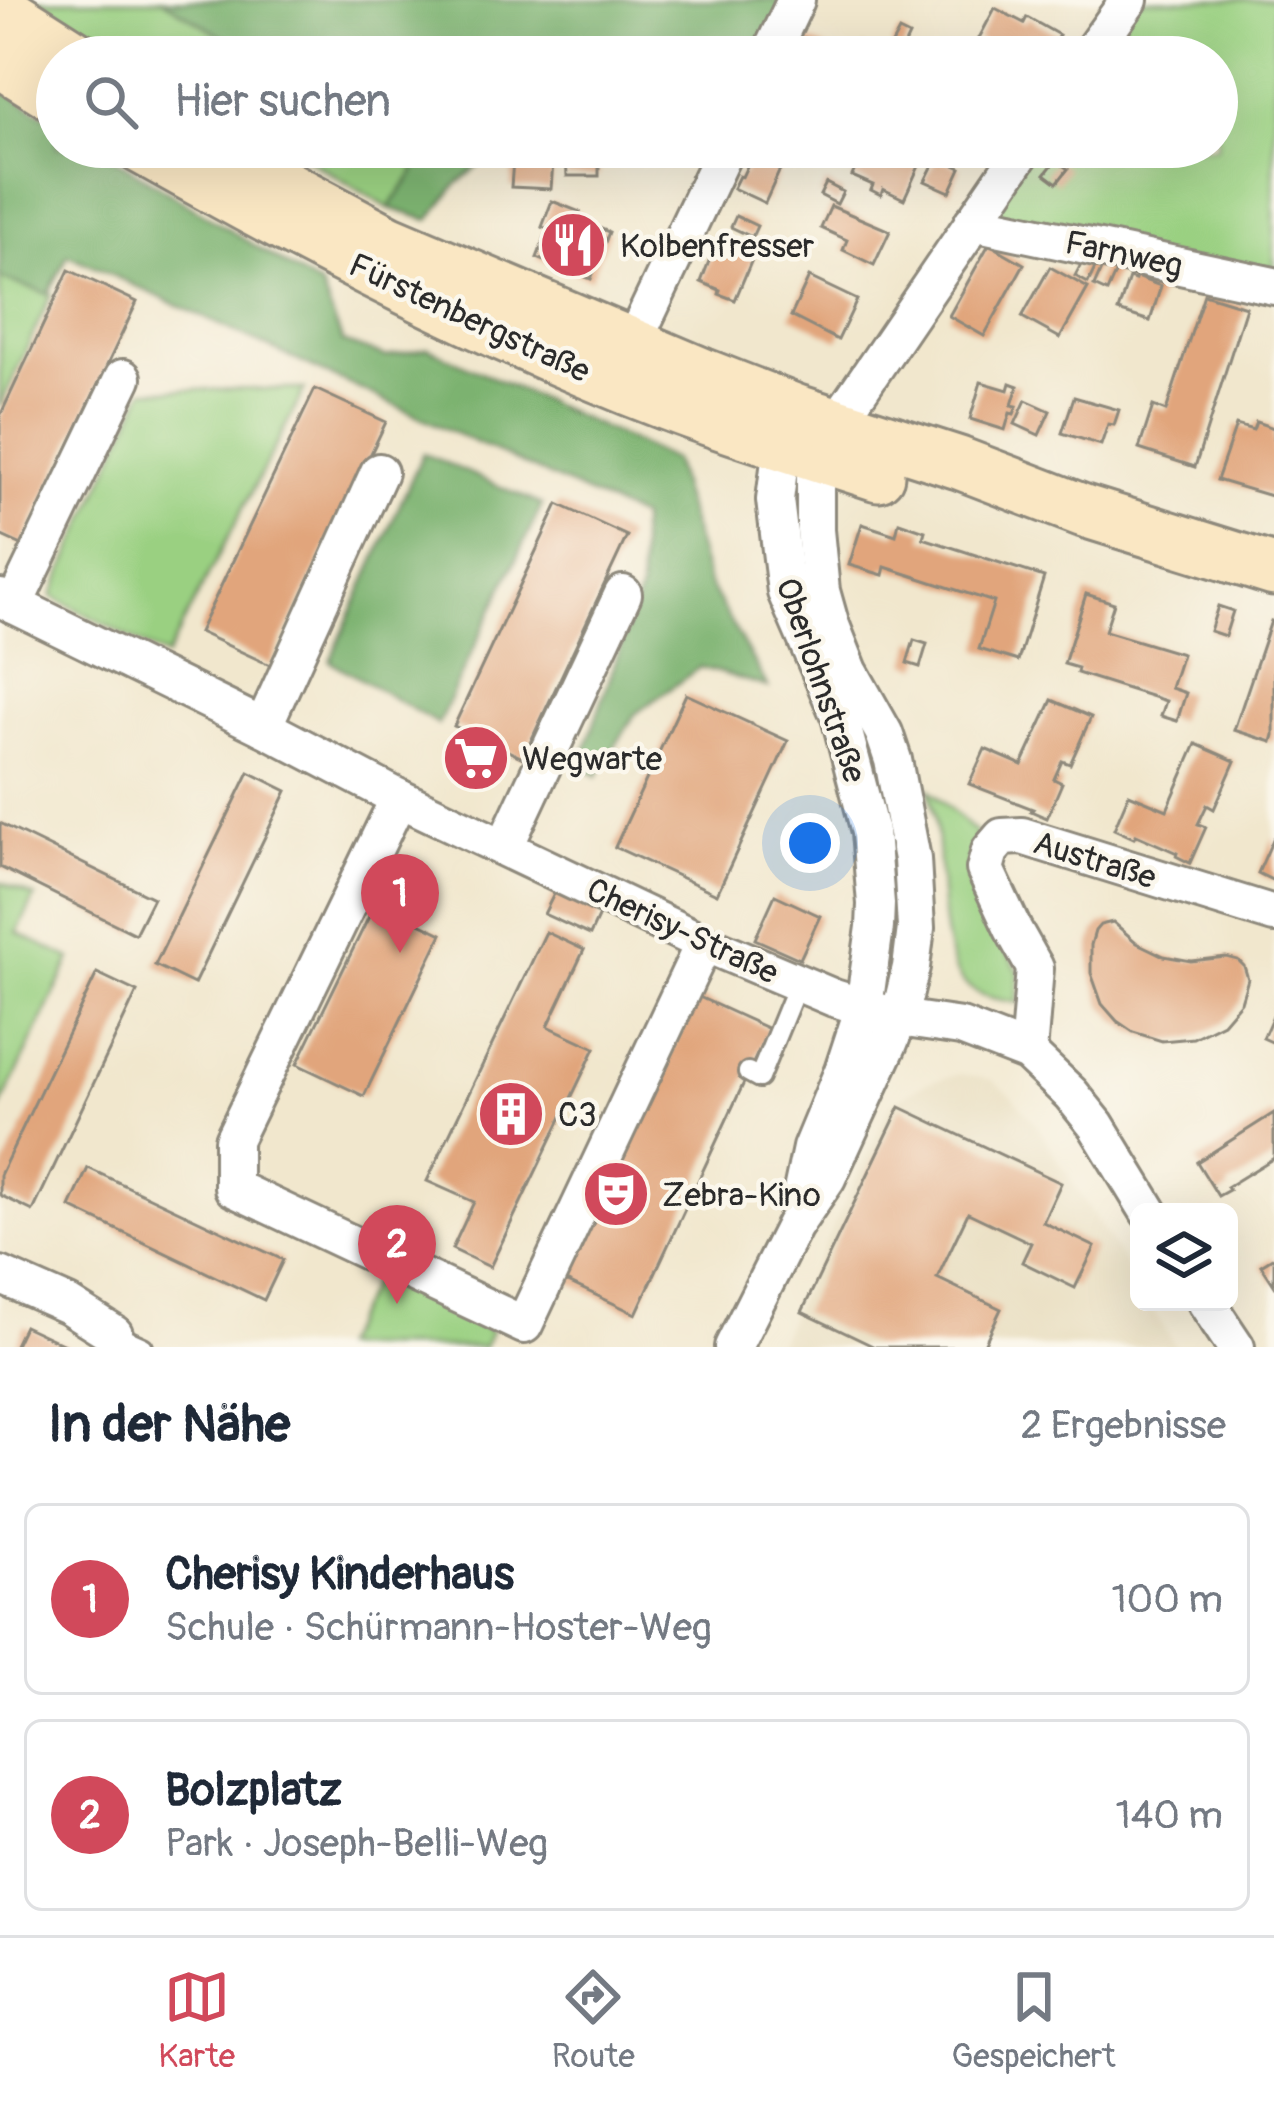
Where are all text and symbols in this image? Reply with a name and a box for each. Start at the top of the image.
search box [36,36,1238,168]
icon: search [78,69,144,135]
text: Hier suchen [174,74,391,130]
restaurant icon: Kolbenfresser [538,210,608,280]
street label: Farnweg [1061,222,1186,287]
place label: Kolbenfresser [620,226,815,267]
street label: Fürstenbergstraße [342,245,596,392]
street label: Oberlohnstraße [766,573,875,788]
supermarket icon: Wegwarte [441,723,511,793]
place label: Wegwarte [522,739,662,780]
your location [780,813,840,873]
street label: Austraße [1028,822,1161,898]
pin: 1 [361,854,439,953]
street label: Cherisy-Straße [580,869,785,994]
building icon: C3 [476,1079,546,1149]
place label: C3 [558,1095,597,1136]
theatre icon: Zebra-Kino [581,1159,651,1229]
place label: Zebra-Kino [662,1175,821,1216]
map controls [1130,1203,1238,1311]
button: layers [1130,1203,1238,1311]
pin: 2 [358,1205,436,1304]
text: In der Nähe [48,1393,290,1457]
text: 2 Ergebnisse [1020,1401,1226,1450]
text: Cherisy Kinderhaus [165,1547,514,1603]
text: 1 [82,1575,98,1624]
text: 100 m [1111,1575,1223,1624]
text: Schule · Schürmann-Hoster-Weg [165,1603,712,1652]
text: Bolzplatz [165,1763,342,1819]
text: 2 [79,1791,101,1840]
text: 140 m [1115,1791,1223,1840]
text: Park · Joseph-Belli-Weg [165,1819,548,1868]
tab: Karte [158,1964,235,2077]
tab: Route [552,1964,635,2077]
tab: Gespeichert [951,1964,1116,2077]

